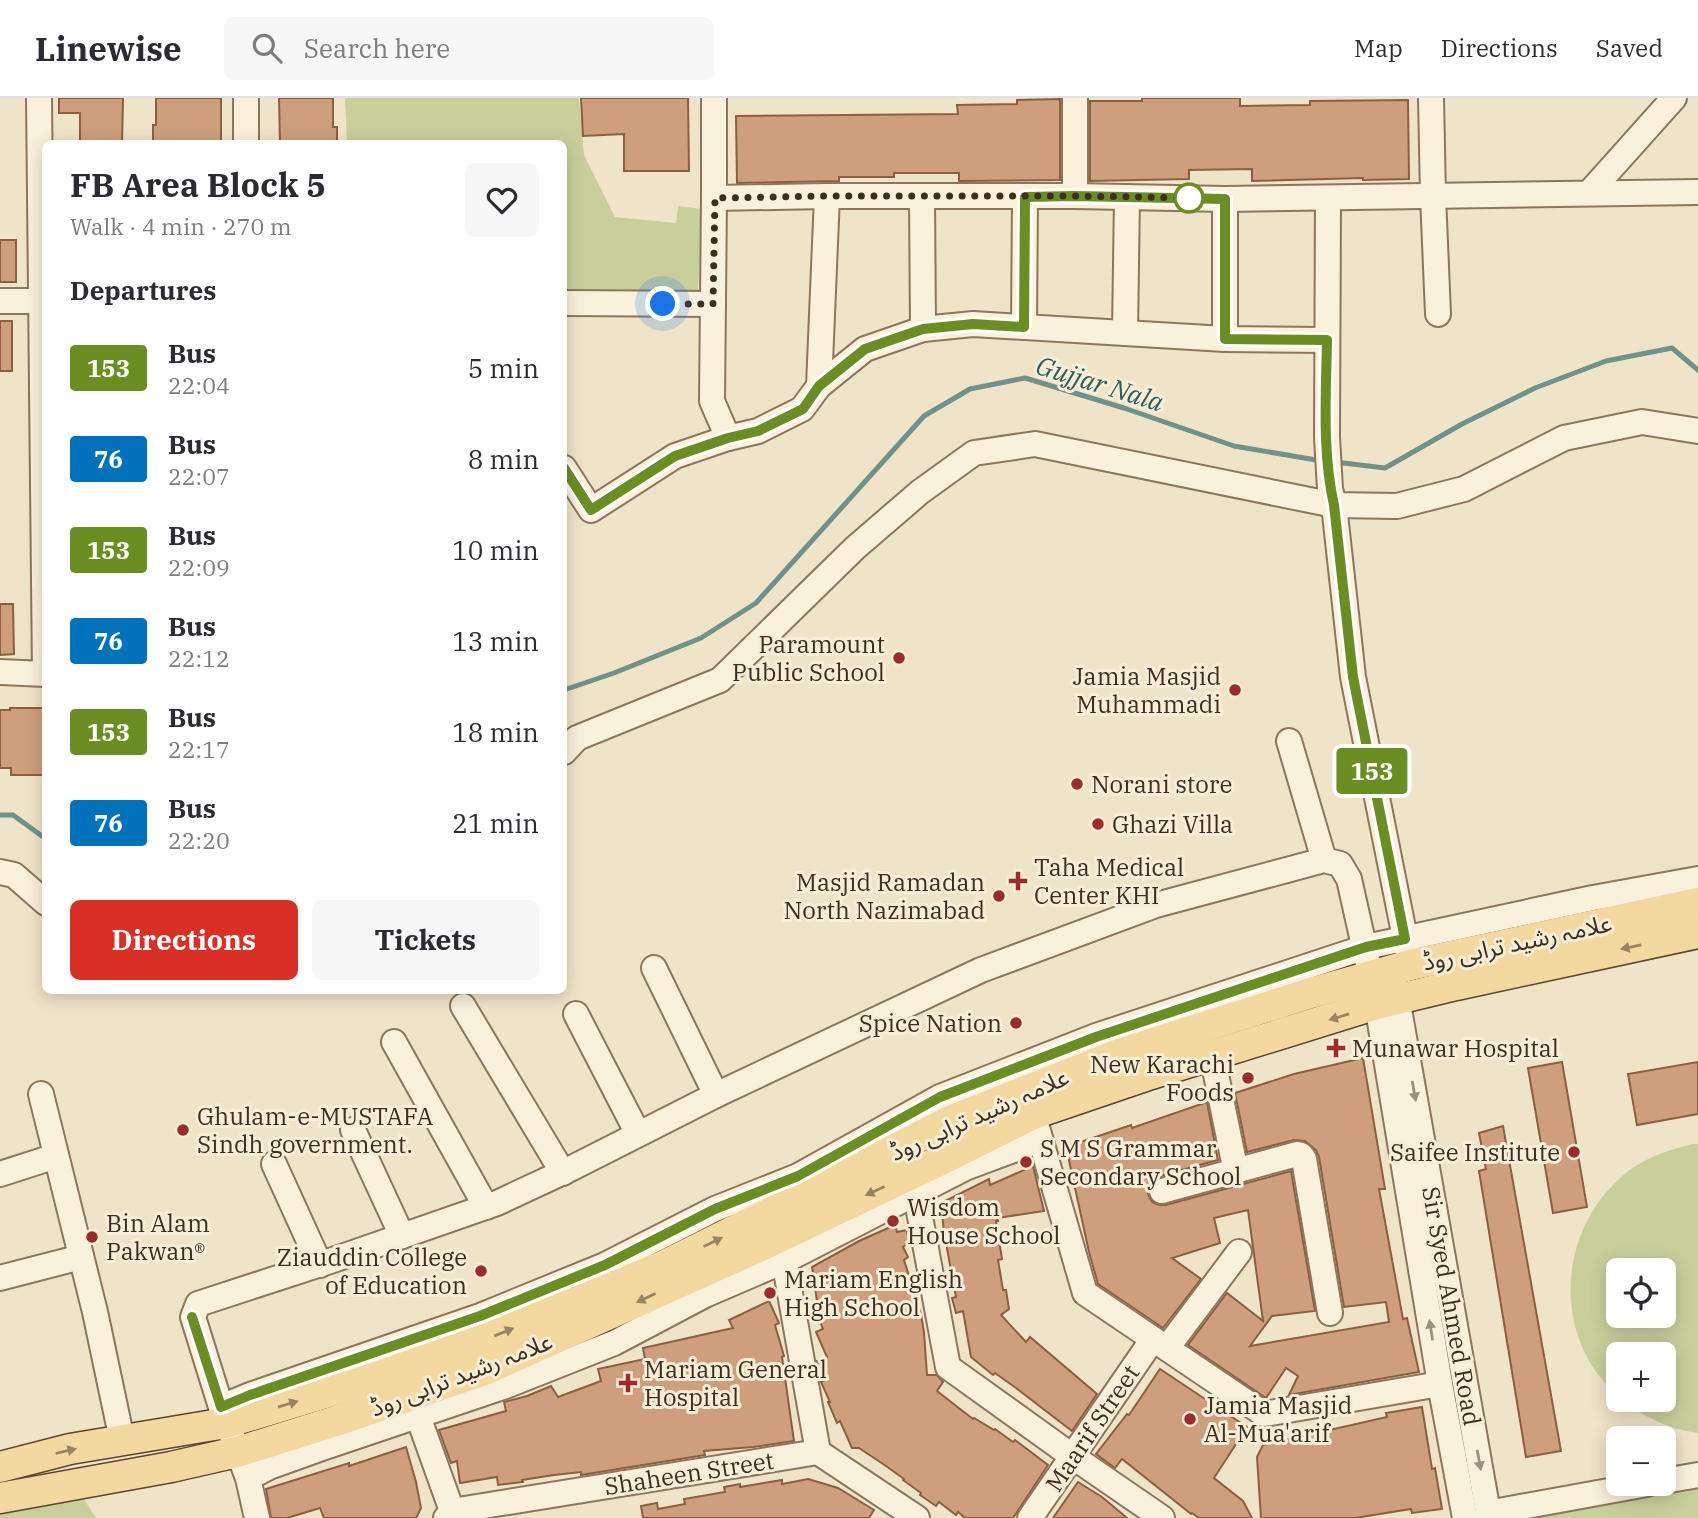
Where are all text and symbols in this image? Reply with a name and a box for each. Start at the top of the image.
search box [224,17,714,80]
text: Linewise [35,27,182,70]
icon: search [248,29,286,67]
text: Search here [304,31,450,65]
text: Map [1354,32,1403,64]
text: Directions [1441,32,1558,64]
text: Saved [1596,32,1663,64]
text: FB Area Block 5 [70,163,326,206]
button: heart [465,163,539,237]
unlabelled marker [1174,183,1204,213]
text: Walk · 4 min · 270 m [70,211,292,241]
text: Departures [70,273,216,307]
your location [645,286,680,321]
text: Bus [168,336,216,370]
water label: Gujjar Nala [1032,348,1168,418]
text: 5 min [468,351,539,385]
text: 153 [87,352,130,384]
text: 22:04 [168,370,230,400]
text: Bus [168,427,216,461]
text: 8 min [468,442,539,476]
text: 76 [94,443,123,475]
text: 22:07 [168,461,230,491]
text: Bus [168,518,216,552]
text: 10 min [452,533,539,567]
text: 153 [87,534,130,566]
text: 22:09 [168,552,230,582]
text: Bus [168,609,216,643]
text: 13 min [452,624,539,658]
text: 76 [94,625,123,657]
place label: Paramount Public School [732,628,885,688]
text: 22:12 [168,643,230,673]
marker: Paramount Public School [891,650,907,666]
place label: Jamia Masjid Muhammadi [1073,660,1221,720]
marker: Jamia Masjid Muhammadi [1227,682,1243,698]
text: Bus [168,700,216,734]
text: 18 min [452,715,539,749]
text: 153 [87,716,130,748]
text: 22:17 [168,734,230,764]
line badge: 153 [1332,748,1412,794]
text: 153 [1350,755,1394,787]
place label: Norani store [1091,768,1232,800]
marker: Norani store [1069,776,1085,792]
text: Bus [168,791,216,825]
text: 21 min [452,806,539,840]
text: 76 [94,807,123,839]
place label: Ghazi Villa [1112,808,1233,840]
marker: Ghazi Villa [1090,816,1106,832]
text: 22:20 [168,825,230,855]
place label: Taha Medical Center KHI [1034,851,1184,911]
place label: Masjid Ramadan North Nazimabad [784,866,985,926]
marker: Taha Medical Center KHI [1008,871,1028,891]
marker: Masjid Ramadan North Nazimabad [991,888,1007,904]
button: Directions [70,900,298,980]
button: Tickets [312,900,539,980]
street label: علامہ رشید ترابی روڈ [1419,906,1615,978]
one-way arrow [1620,942,1642,953]
place label: Spice Nation [859,1007,1002,1039]
one-way arrow [1328,1012,1349,1022]
marker: Spice Nation [1008,1015,1024,1031]
place label: Munawar Hospital [1352,1032,1559,1064]
marker: Munawar Hospital [1326,1038,1346,1058]
place label: New Karachi Foods [1090,1048,1234,1108]
street label: علامہ رشید ترابی روڈ [884,1060,1074,1168]
marker: New Karachi Foods [1240,1070,1256,1086]
one-way arrow [1409,1080,1420,1102]
place label: Ghulam-e-MUSTAFA Sindh government. [197,1100,434,1160]
marker: Ghulam-e-MUSTAFA Sindh government. [175,1122,191,1138]
place label: S M S Grammar Secondary School [1040,1132,1241,1192]
place label: Saifee Institute [1390,1136,1560,1168]
marker: Saifee Institute [1566,1144,1582,1160]
marker: S M S Grammar Secondary School [1018,1154,1034,1170]
street label: Sir Syed Ahmed Road [1415,1184,1489,1428]
one-way arrow [864,1186,885,1197]
place label: Wisdom House School [907,1191,1060,1251]
place label: Bin Alam Pakwan® [106,1207,210,1267]
marker: Wisdom House School [885,1213,901,1229]
marker: Bin Alam Pakwan® [84,1229,100,1245]
one-way arrow [703,1236,723,1247]
place label: Ziauddin College of Education [277,1241,467,1301]
map controls [1606,1258,1676,1496]
button: locate [1606,1258,1676,1328]
marker: Ziauddin College of Education [473,1263,489,1279]
place label: Mariam English High School [784,1263,963,1323]
marker: Mariam English High School [762,1285,778,1301]
one-way arrow [636,1292,656,1304]
one-way arrow [1425,1319,1436,1341]
street label: علامہ رشید ترابی روڈ [365,1325,557,1423]
one-way arrow [494,1326,515,1337]
button: + [1606,1342,1676,1412]
place label: Mariam General Hospital [644,1353,827,1413]
street label: Maarif Street [1038,1358,1146,1498]
marker: Mariam General Hospital [618,1373,638,1393]
place label: Jamia Masjid Al-Mua'arif [1204,1389,1352,1449]
one-way arrow [278,1398,299,1408]
marker: Jamia Masjid Al-Mua'arif [1182,1411,1198,1427]
button: − [1606,1426,1676,1496]
street label: Shaheen Street [602,1444,776,1502]
one-way arrow [55,1445,77,1456]
one-way arrow [1473,1449,1484,1471]

